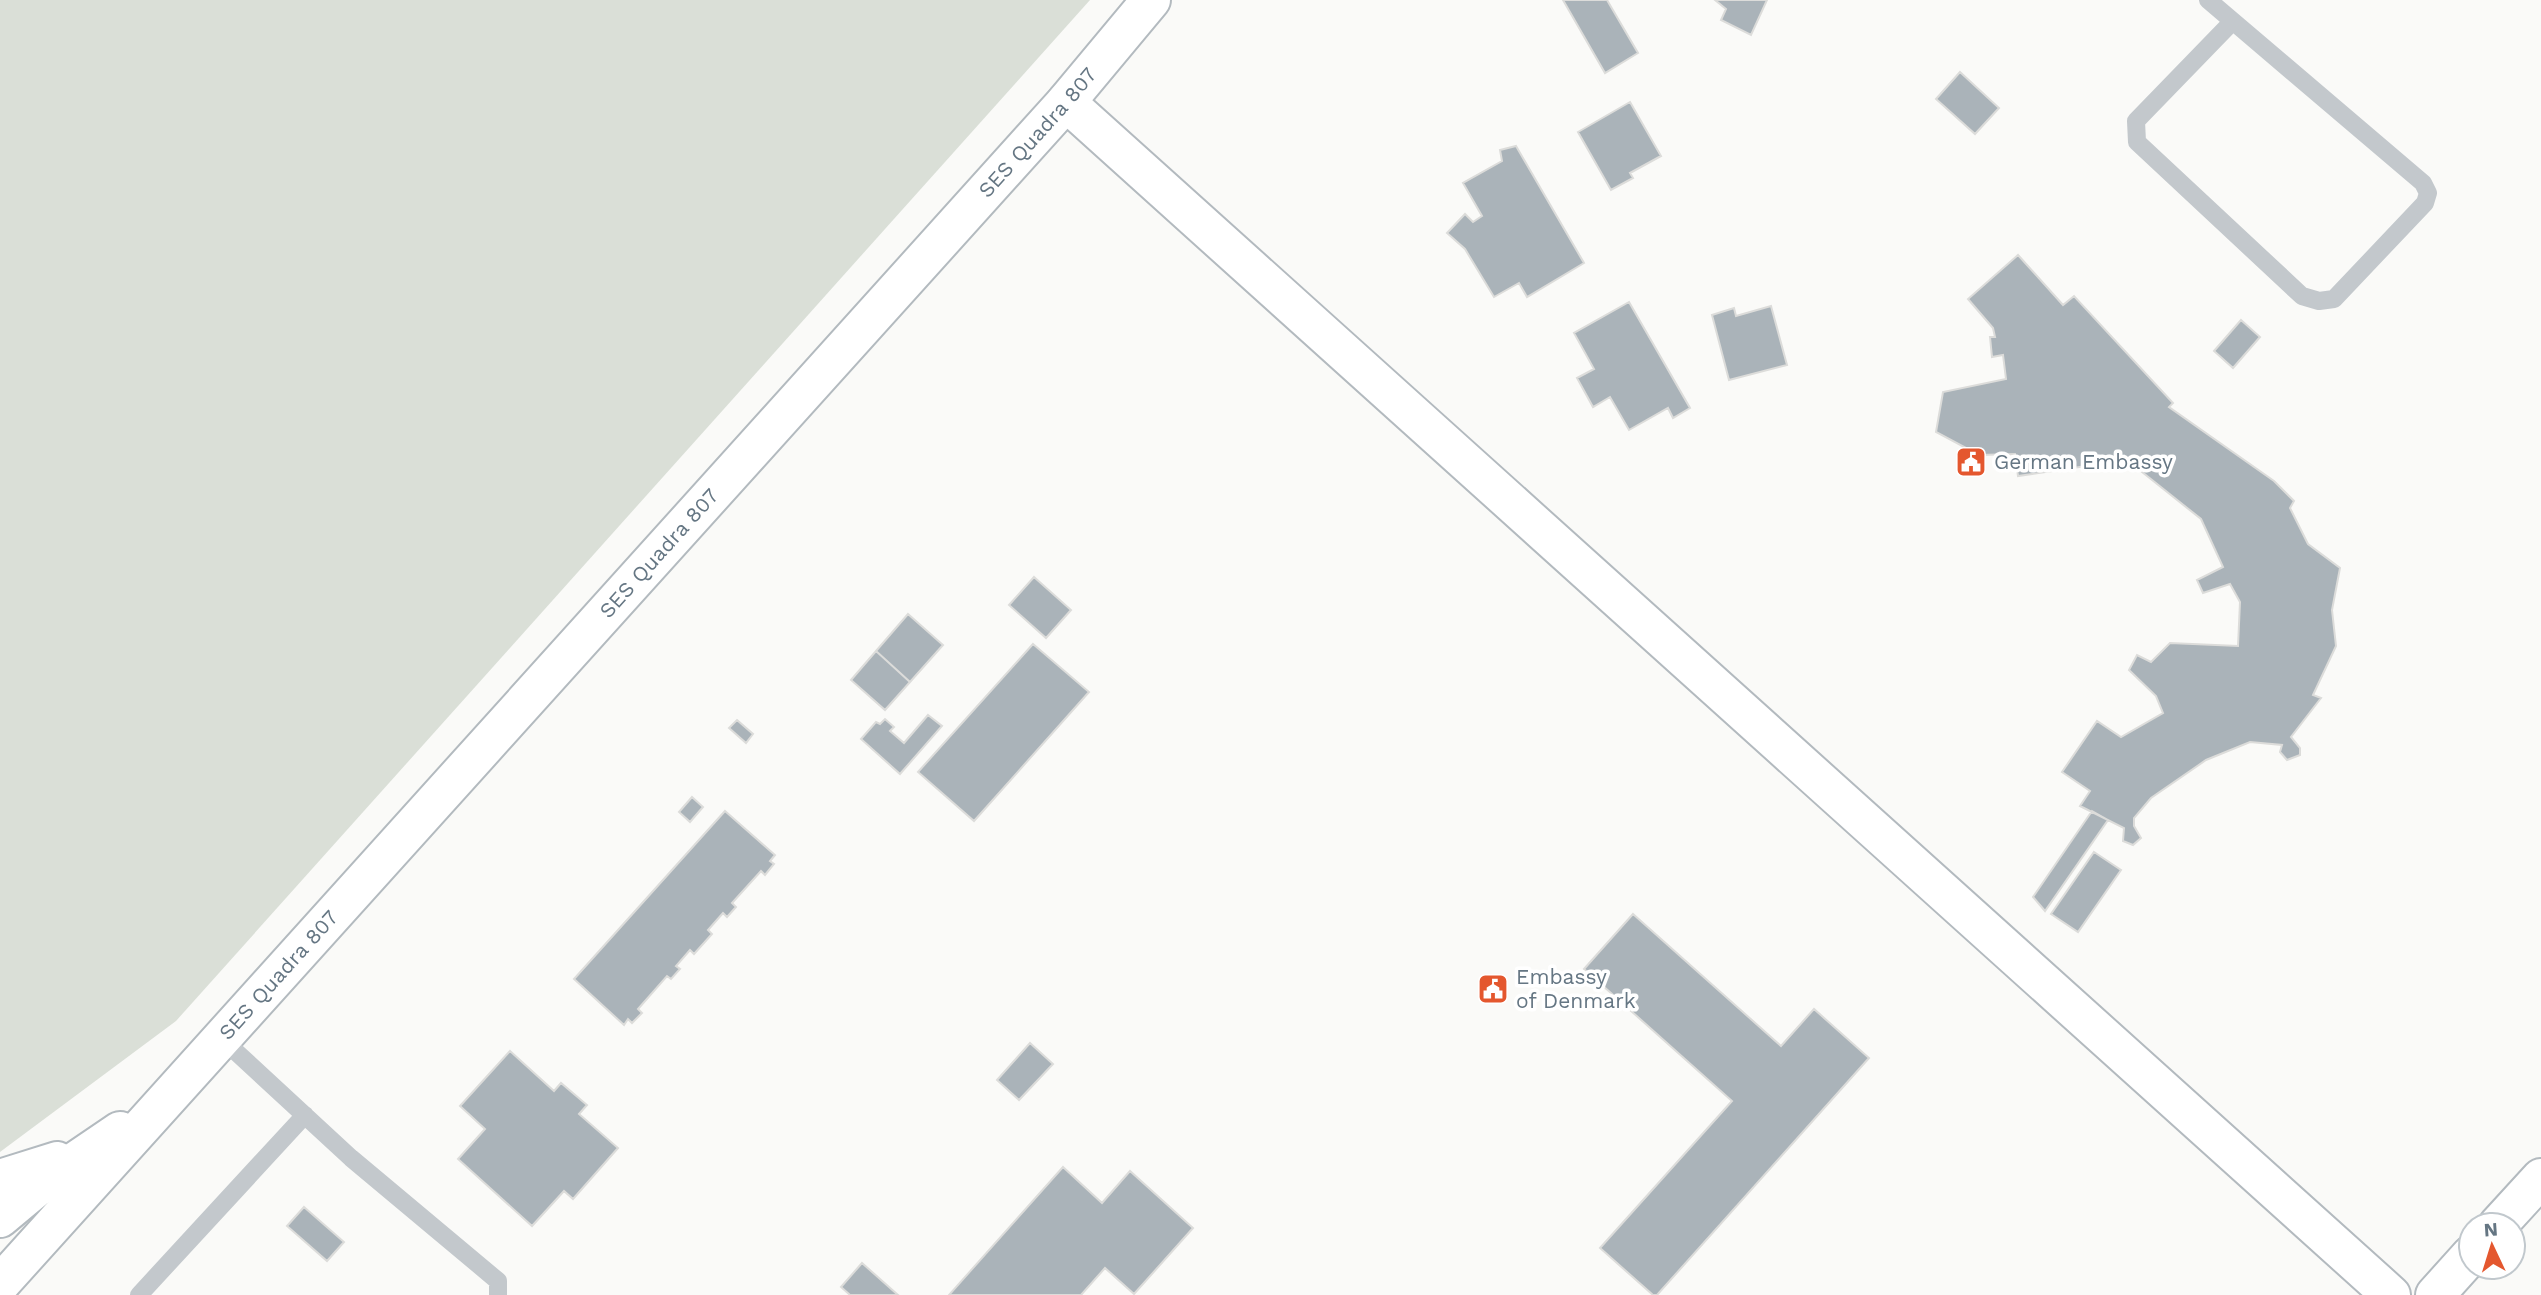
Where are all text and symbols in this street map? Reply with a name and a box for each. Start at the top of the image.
street label: SES Quadra 807 [973,62,1102,202]
public building icon: German Embassy [1954,445,1988,479]
place label: German Embassy [1994,449,2173,474]
street label: SES Quadra 807 [594,483,723,623]
street label: SES Quadra 807 [214,905,343,1045]
place label: Embassy of Denmark [1516,964,1636,1013]
public building icon: Embassy of Denmark [1476,972,1510,1006]
north arrow [2457,1211,2527,1281]
text: N [2483,1218,2499,1242]

